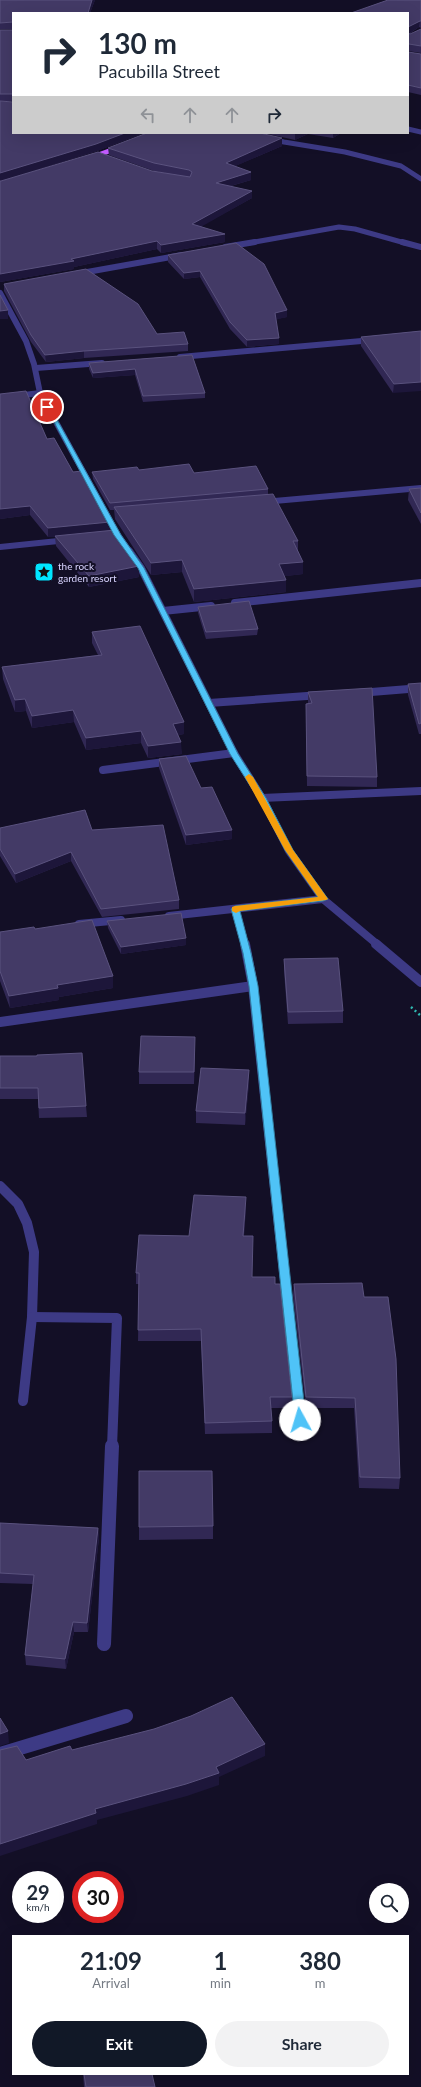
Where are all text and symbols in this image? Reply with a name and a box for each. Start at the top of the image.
text: 130 m [98,26,177,60]
icon: right [32,28,84,80]
text: Pacubilla Street [98,60,220,82]
icon: left [137,104,159,126]
icon: ahead [179,104,201,126]
icon: ahead [221,104,243,126]
icon: right [263,104,285,126]
pin [30,390,64,424]
icon: arrive [36,396,58,418]
place label: the rock garden resort [58,560,117,584]
place icon: the rock garden resort [33,561,55,583]
position arrow [279,1399,321,1441]
speed limit sign: 30 [72,1871,124,1923]
text: 29 [26,1880,50,1904]
map controls [369,1883,409,1923]
button: search [369,1883,409,1923]
text: km/h [26,1901,50,1913]
text: 21:09 [80,1946,142,1975]
text: 1 [214,1946,228,1975]
text: 380 [299,1946,341,1975]
text: Arrival [92,1975,130,1991]
text: min [210,1975,231,1991]
text: m [315,1975,325,1991]
button: Exit [32,2021,207,2067]
button: Share [215,2021,389,2067]

